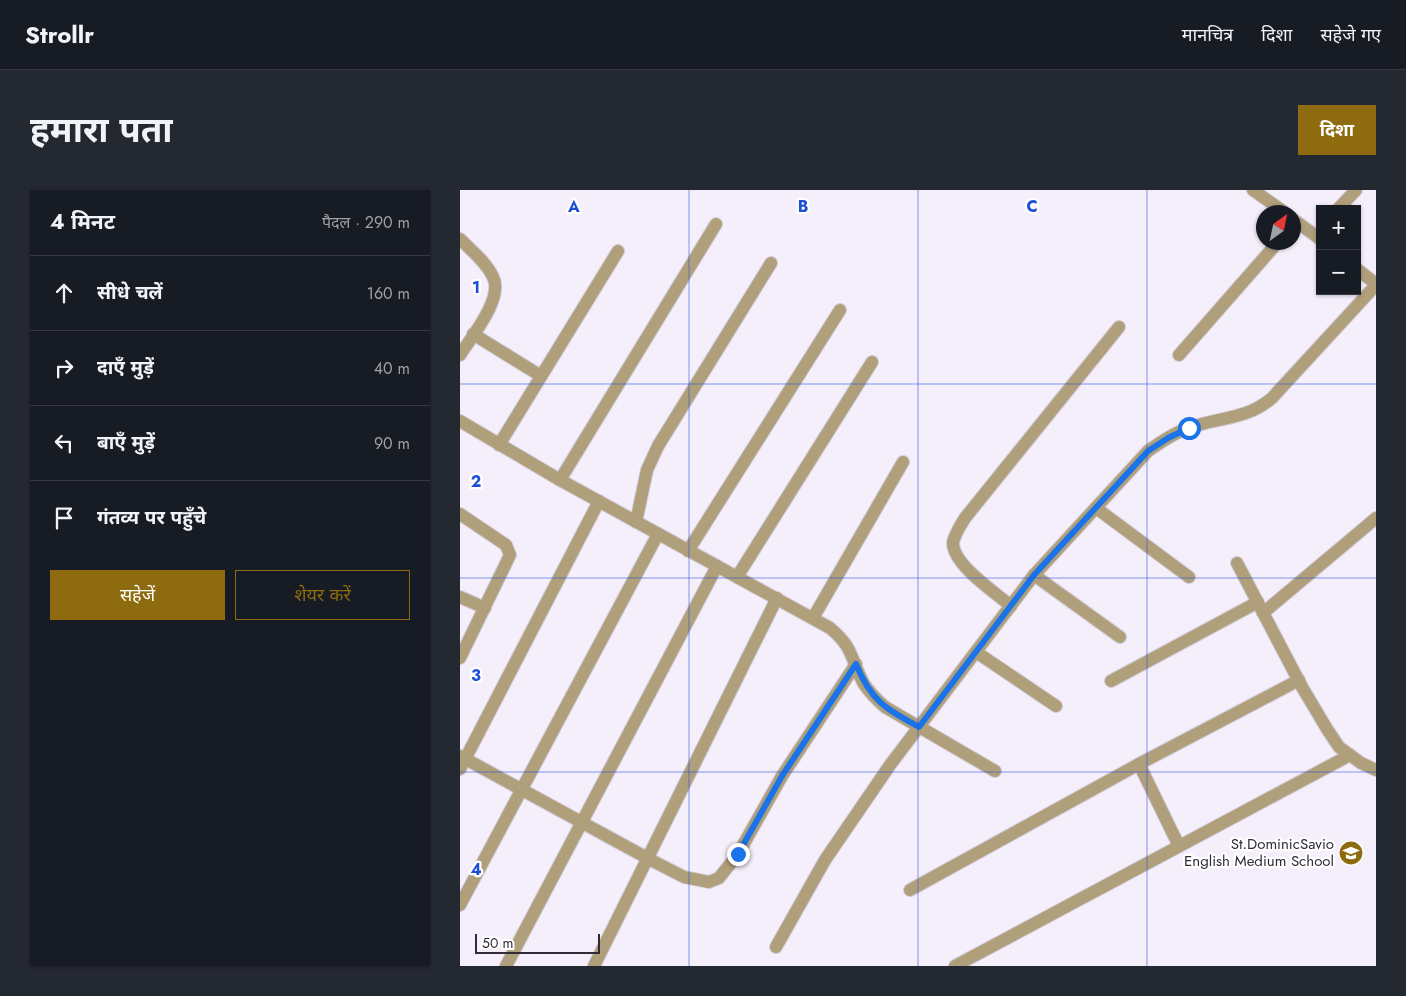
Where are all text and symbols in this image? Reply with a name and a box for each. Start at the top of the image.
text: Strollr [25,17,94,52]
text: मानचित्र [1182,22,1233,48]
text: दिशा [1261,22,1292,48]
text: सहेजे गए [1320,22,1381,48]
text: हमारा पता [30,105,173,155]
button: दिशा [1298,105,1376,155]
text: A [567,195,580,218]
text: B [798,195,808,218]
text: C [1026,195,1038,218]
north arrow [1256,205,1301,250]
map controls [1316,205,1361,295]
button: + [1316,205,1361,250]
text: 4 मिनट [50,207,115,237]
text: पैदल · 290 m [322,211,410,234]
button: − [1316,250,1361,295]
text: 1 [472,276,480,299]
icon: ahead [50,279,78,307]
text: सीधे चलें [97,279,163,306]
text: 160 m [367,282,410,305]
icon: right [50,354,78,382]
text: दाएँ मुड़ें [97,354,154,381]
text: 40 m [374,357,410,380]
route start [1178,417,1201,440]
icon: left [50,429,78,457]
text: बाएँ मुड़ें [97,429,155,456]
text: 90 m [374,432,410,455]
text: 2 [471,470,481,493]
icon: arrive [50,504,78,532]
text: गंतव्य पर पहुँचे [97,504,206,531]
button: सहेजें [50,570,225,620]
button: शेयर करें [235,570,410,620]
text: 3 [471,664,481,687]
place label: St.DominicSavio English Medium School [1184,833,1334,872]
school or university icon: St.DominicSavio English Medium School [1338,840,1364,866]
route end [727,843,750,866]
text: 4 [470,858,482,881]
scale bar [475,931,600,954]
text: 50 m [482,933,513,953]

